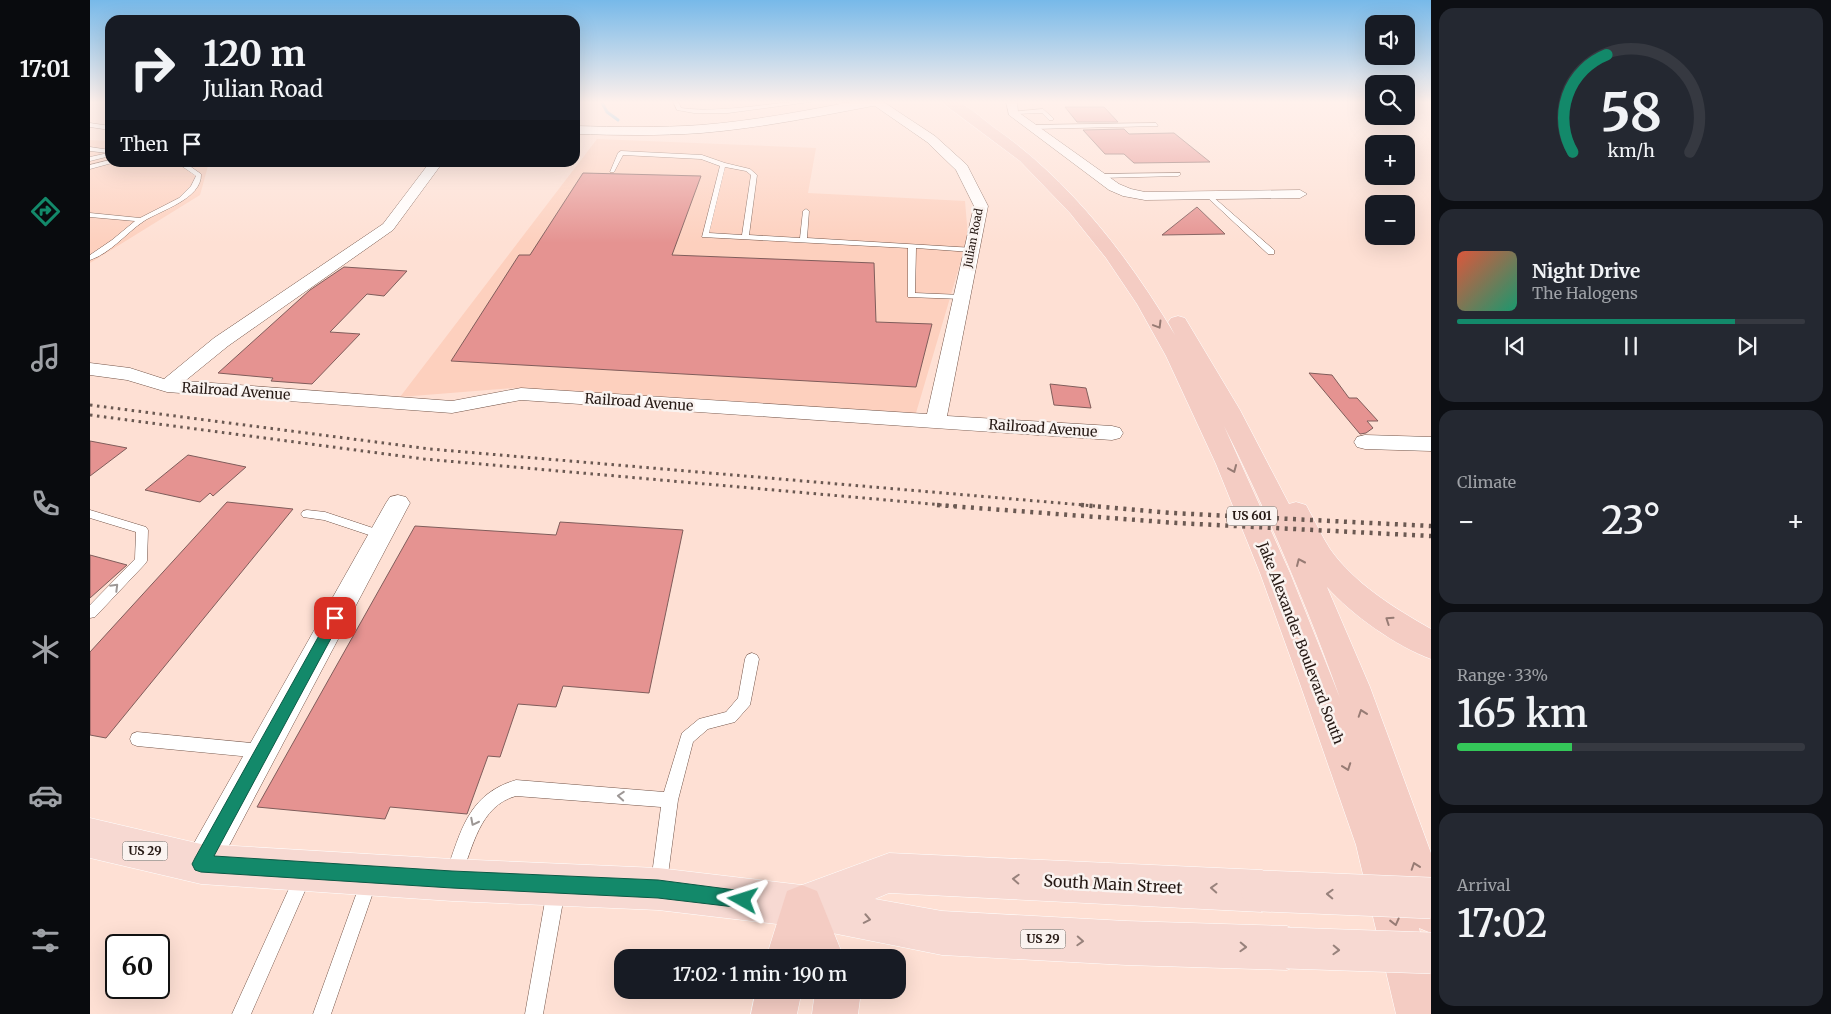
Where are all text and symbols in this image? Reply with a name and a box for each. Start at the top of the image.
map controls [1365,15,1415,245]
button: sound [1365,15,1415,65]
text: 120 m [203,32,306,76]
icon: right [120,35,185,100]
text: 17:01 [20,55,70,83]
text: Julian Road [203,75,323,103]
button: search [1365,75,1415,125]
text: 58 [1600,80,1662,145]
icon: arrive [178,130,206,158]
text: Then [120,132,168,156]
button: + [1365,135,1415,185]
text: km/h [1607,139,1655,162]
icon: directions [28,194,63,229]
button: − [1365,195,1415,245]
street label: Julian Road [960,207,986,270]
text: Night Drive [1532,259,1640,283]
text: The Halogens [1532,283,1638,303]
one-way arrow [1151,319,1161,328]
icon: previous [1501,332,1529,360]
icon: pause [1617,332,1645,360]
icon: next [1733,332,1761,360]
icon: music [28,340,63,375]
street label: Railroad Avenue [181,378,291,404]
street label: Railroad Avenue [584,389,694,415]
street label: Railroad Avenue [988,415,1098,441]
one-way arrow [1226,464,1237,473]
text: Climate [1457,472,1516,492]
icon: phone [28,486,63,521]
text: 23° [1601,497,1661,544]
text: − [1457,503,1476,539]
text: + [1786,503,1805,539]
road number: US 601 [1227,506,1277,526]
street label: Jake Alexander Boulevard South [1254,538,1348,747]
one-way arrow [1296,558,1307,567]
one-way arrow [109,584,118,593]
pin [314,597,356,639]
icon: arrive [321,604,349,632]
one-way arrow [1385,617,1394,627]
icon: climate [28,632,63,667]
text: Range · 33% [1457,665,1548,685]
text: 165 km [1457,690,1588,737]
one-way arrow [1358,709,1368,717]
one-way arrow [1342,763,1352,771]
icon: car [28,778,63,813]
one-way arrow [617,791,625,802]
one-way arrow [470,817,480,826]
road number: US 29 [122,841,168,860]
one-way arrow [1411,862,1421,871]
street label: South Main Street [1043,870,1184,898]
position arrow [716,873,768,925]
one-way arrow [1012,873,1020,884]
text: Arrival [1457,875,1510,895]
one-way arrow [1209,883,1217,894]
one-way arrow [1326,888,1334,899]
text: 17:02 [1457,900,1548,947]
one-way arrow [863,913,871,923]
one-way arrow [1389,918,1400,927]
icon: filters [28,923,63,958]
road number: US 29 [1020,930,1066,949]
speed limit sign: 60 [105,934,170,999]
one-way arrow [1077,935,1085,946]
one-way arrow [1239,942,1247,952]
one-way arrow [1332,945,1340,955]
text: 17:02 · 1 min · 190 m [673,962,847,986]

